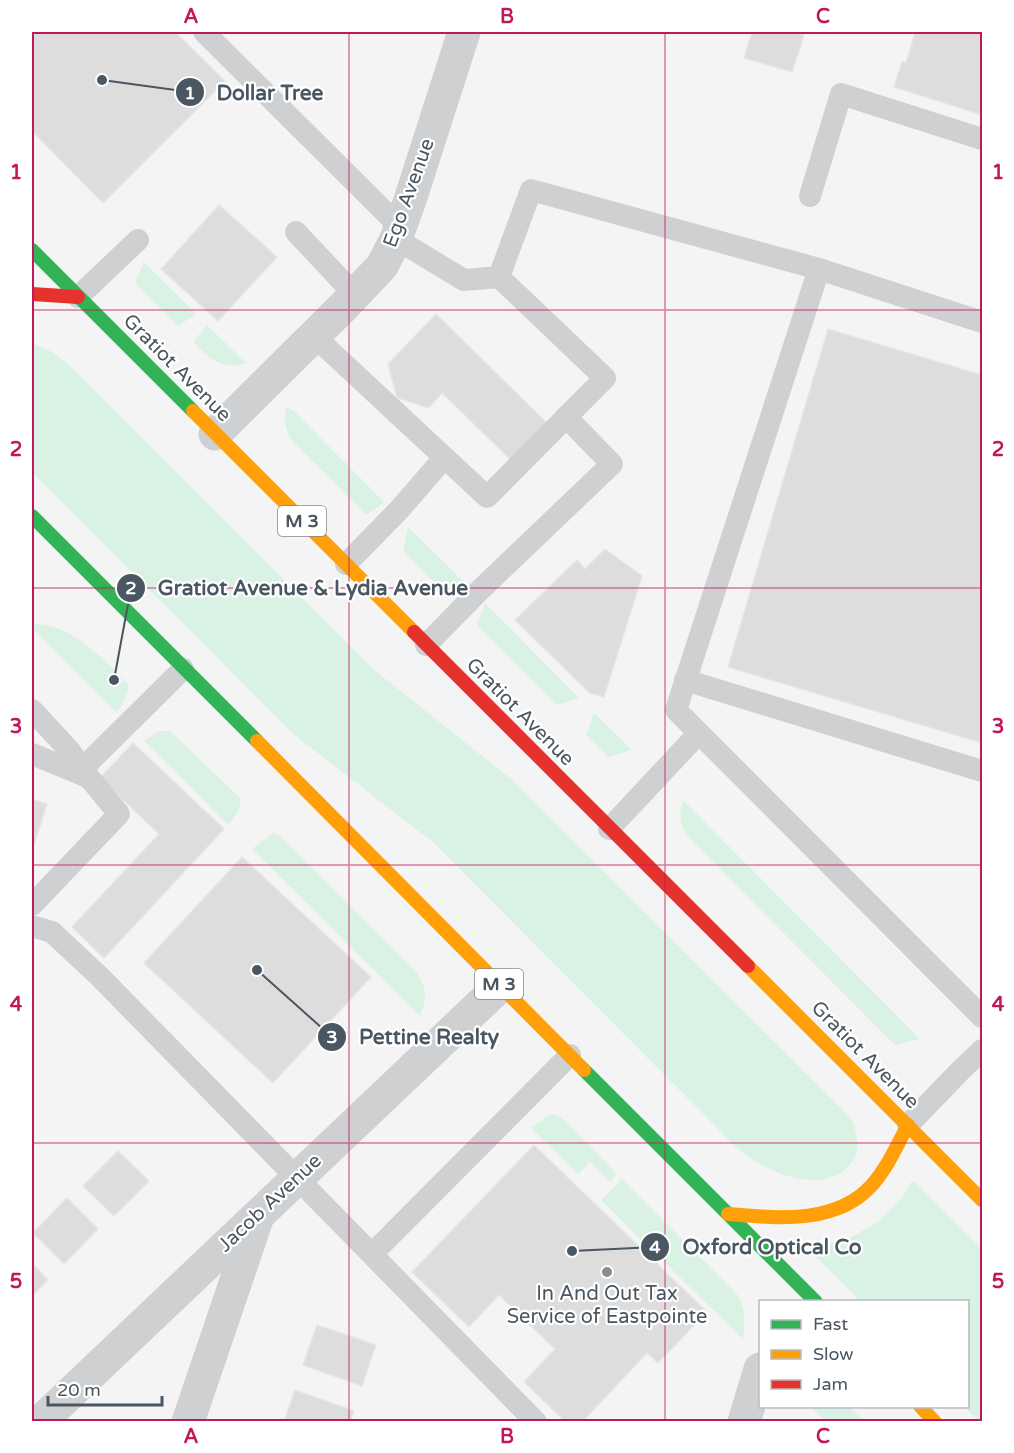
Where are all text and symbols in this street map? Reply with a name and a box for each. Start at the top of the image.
text: A [184,5,199,29]
text: B [500,5,514,29]
text: C [816,5,830,29]
callout: Dollar Tree [175,73,335,112]
text: Dollar Tree [217,81,324,106]
text: 1 [184,82,196,104]
street label: Ego Avenue [378,135,440,251]
text: 1 [10,161,22,185]
text: 1 [992,161,1004,185]
street label: Gratiot Avenue [118,309,236,427]
text: 2 [10,438,22,462]
text: 2 [992,438,1004,462]
road number: M 3 [278,506,326,536]
callout: Gratiot Avenue & Lydia Avenue [116,568,481,607]
text: Gratiot Avenue & Lydia Avenue [158,576,468,601]
text: 2 [125,577,137,599]
street label: Gratiot Avenue [461,653,579,771]
text: 3 [10,715,22,739]
text: 3 [992,715,1004,739]
road number: M 3 [475,969,523,999]
text: 4 [10,993,23,1017]
text: 4 [992,993,1005,1017]
street label: Gratiot Avenue [806,996,924,1114]
callout: Pettine Realty [317,1017,511,1056]
text: Pettine Realty [359,1025,500,1050]
text: 3 [326,1026,338,1048]
street label: Jacob Avenue [213,1149,327,1257]
callout: Oxford Optical Co [640,1227,873,1266]
text: Oxford Optical Co [682,1235,862,1260]
text: 4 [649,1236,661,1258]
marker: In And Out Tax Service of Eastpointe [600,1265,614,1279]
text: 5 [10,1270,22,1294]
text: 5 [992,1270,1004,1294]
place label: In And Out Tax Service of Eastpointe [507,1282,707,1329]
legend [759,1300,969,1408]
text: Fast [813,1313,848,1335]
text: Slow [813,1343,854,1365]
scale bar [48,1369,162,1407]
text: Jam [813,1373,848,1395]
text: 20 m [57,1379,101,1401]
text: A [184,1425,199,1449]
text: B [500,1425,514,1449]
text: C [816,1425,830,1449]

